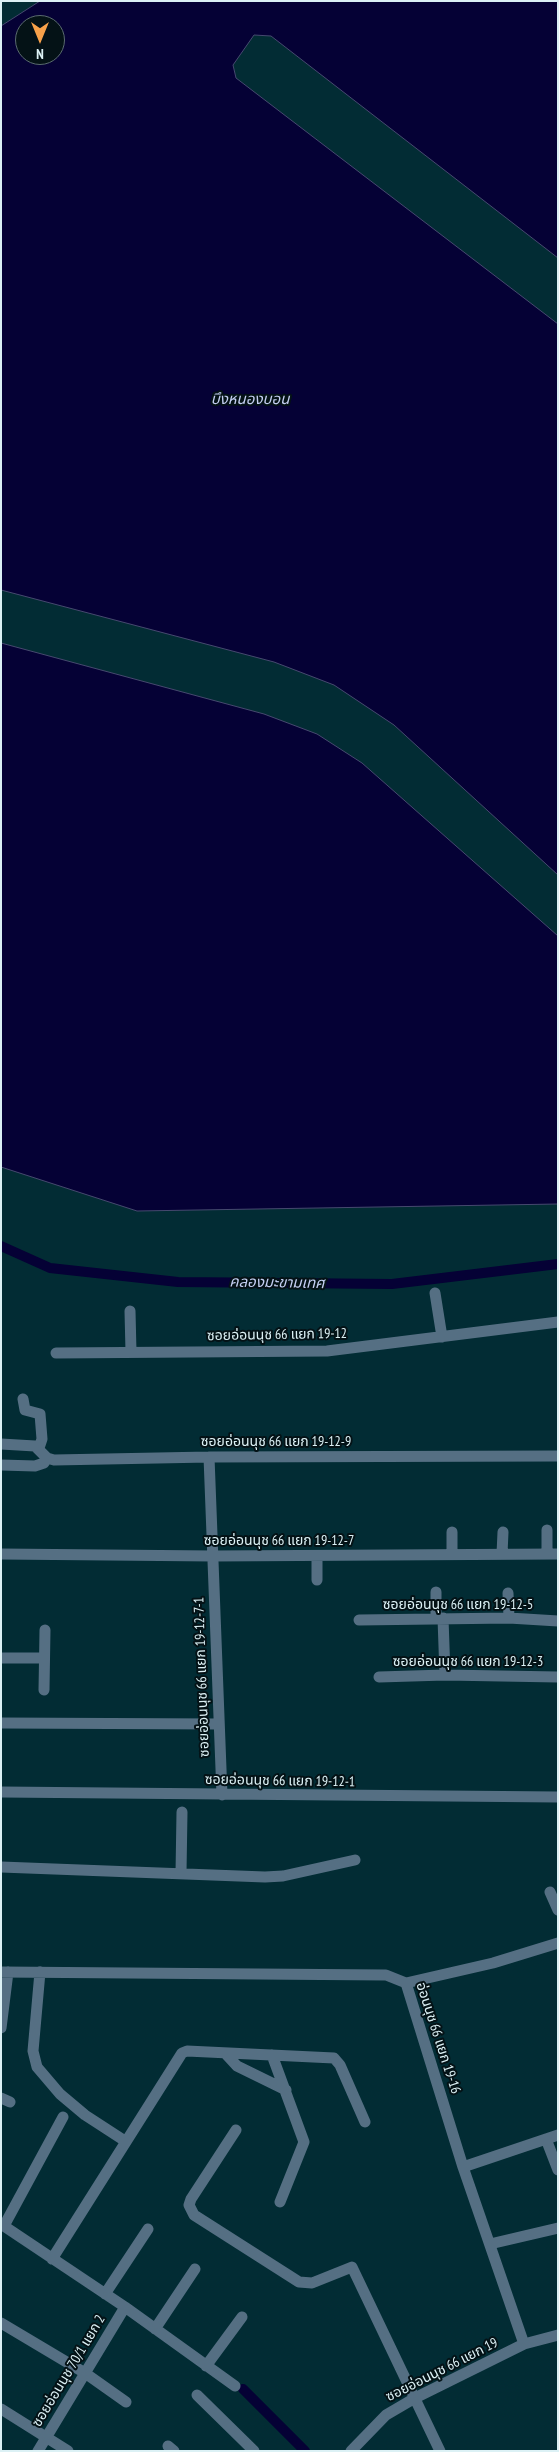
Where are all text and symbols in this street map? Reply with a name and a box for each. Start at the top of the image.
north arrow [15,15,65,65]
text: N [36,45,44,63]
water label: บึงหนองบอน [211,391,289,409]
water label: คลองมะขามเทศ [229,1273,325,1293]
street label: ซอยอ่อนนุช 66 แยก 19-12 [207,1325,347,1345]
street label: ซอยอ่อนนุช 66 แยก 19-12-9 [201,1434,351,1450]
street label: ซอยอ่อนนุช 66 แยก 19-12-7 [204,1533,354,1549]
street label: ซอยอ่อนนุช 66 แยก 19-12-7-1 [191,1597,213,1757]
street label: ซอยอ่อนนุช 66 แยก 19-12-5 [383,1597,533,1613]
street label: ซอยอ่อนนุช 66 แยก 19-12-3 [393,1654,543,1670]
street label: ซอยอ่อนนุช 66 แยก 19-12-1 [205,1771,355,1791]
street label: อ่อนนุช 66 แยก 19-16 [412,1980,464,2096]
street label: ซอยอ่อนนุช 70/1 แยก 2 [29,2312,109,2430]
street label: ซอยอ่อนนุช 66 แยก 19 [383,2334,501,2406]

